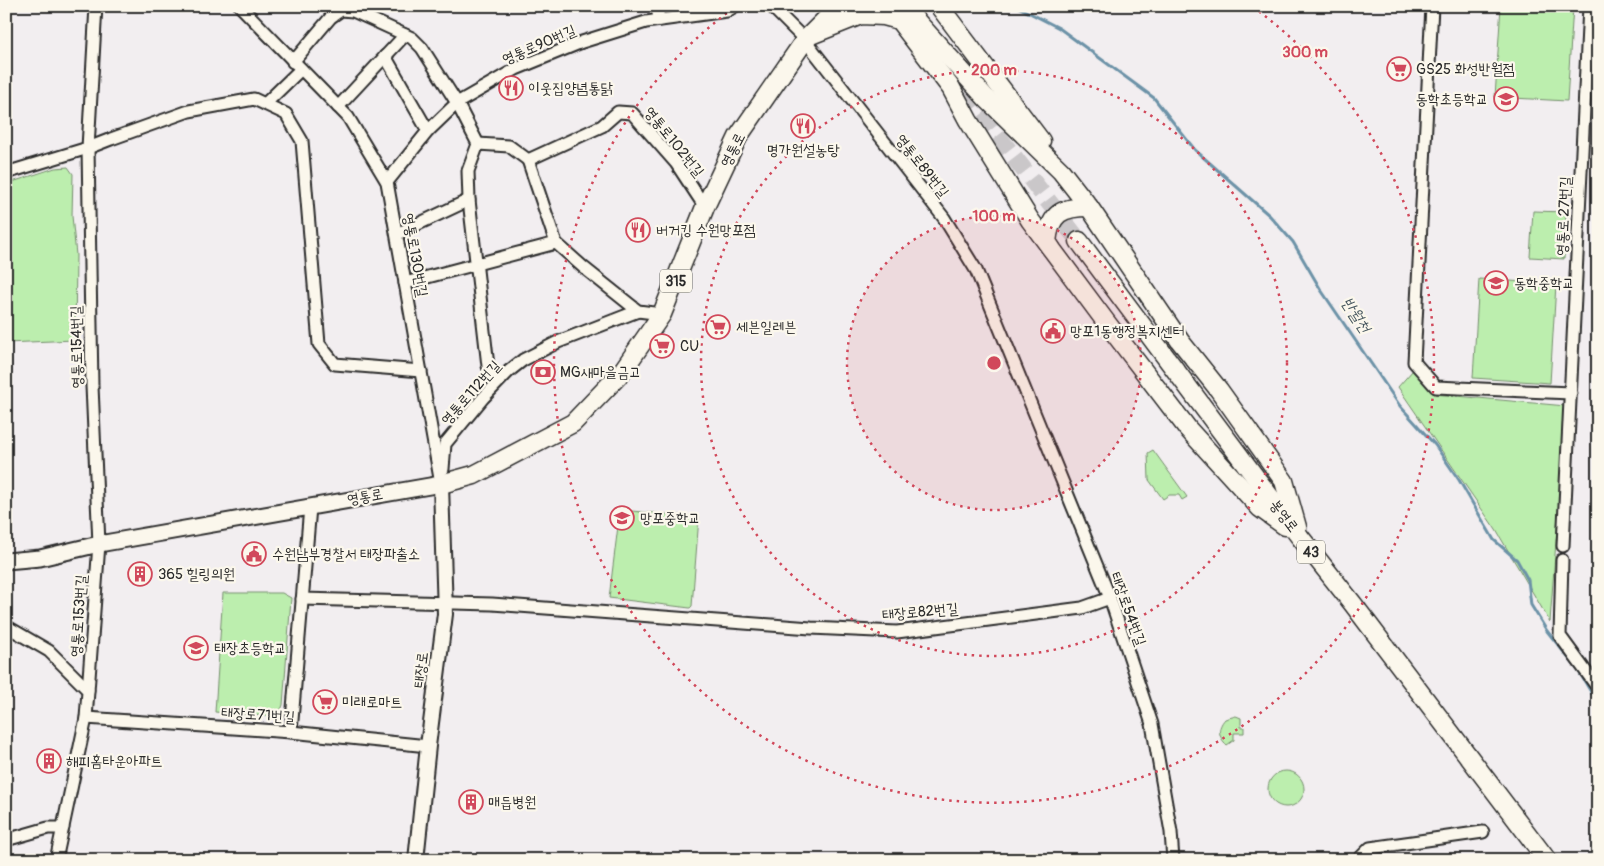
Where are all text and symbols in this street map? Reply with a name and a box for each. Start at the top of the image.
street label: 영통로90번길 [499,21,579,69]
text: 300 m [1282,43,1328,62]
supermarket icon: GS25 화성반월점 [1386,56,1412,82]
place label: GS25 화성반월점 [1416,60,1515,79]
text: 200 m [971,61,1017,80]
restaurant icon: 이웃집양념통닭 [498,75,524,101]
place label: 이웃집양념통닭 [528,79,613,98]
school or university icon: 동학초등학교 [1493,86,1519,112]
place label: 동학초등학교 [1416,90,1488,109]
street label: 영통로102번길 [640,103,708,181]
restaurant icon: 명가원설농탕 [790,113,816,139]
street label: 영통로 [716,130,750,170]
street label: 영통로89번길 [891,130,953,202]
place label: 명가원설농탕 [767,141,840,160]
street label: 영통로 27번길 [1552,176,1576,256]
text: 100 m [973,207,1015,226]
street label: 영통로130번길 [398,212,432,298]
restaurant icon: 버거킹 수원망포점 [625,217,651,243]
place label: 버거킹 수원망포점 [656,221,756,240]
road number: 315 [660,270,692,292]
school or university icon: 동학중학교 [1483,270,1509,296]
place label: 동학중학교 [1514,274,1574,293]
water label: 반월천 [1337,293,1376,338]
street label: 영통로154번길 [67,305,87,389]
supermarket icon: 세븐일레븐 [705,314,731,340]
place label: 세븐일레븐 [736,318,796,337]
public building icon: 망포1동행정복지센터 [1040,318,1066,344]
place label: 망포1동행정복지센터 [1070,322,1185,341]
supermarket icon: CU [649,333,675,359]
place label: CU [680,337,699,356]
centre of rings [985,354,1003,372]
street label: 영통로112번길 [437,357,505,429]
bank icon: MG새마을금고 [530,359,556,385]
place label: MG새마을금고 [560,363,641,382]
street label: 영통로 [346,484,384,510]
street label: 봉영로 [1266,496,1302,536]
school or university icon: 망포중학교 [609,505,635,531]
place label: 망포중학교 [640,509,700,528]
road number: 43 [1297,540,1325,564]
public building icon: 수원남부경찰서 태장파출소 [241,541,267,567]
place label: 수원남부경찰서 태장파출소 [272,545,420,564]
building icon: 365 힐링의원 [127,561,153,587]
place label: 365 힐링의원 [158,565,235,584]
street label: 태장로54번길 [1106,569,1150,649]
street label: 영통로153번길 [67,574,91,658]
street label: 태장로82번길 [881,599,959,625]
school or university icon: 태장초등학교 [183,635,209,661]
place label: 태장초등학교 [214,639,286,658]
street label: 태장로 [409,651,433,689]
supermarket icon: 미래로마트 [312,689,338,715]
place label: 미래로마트 [342,693,402,712]
street label: 태장로71번길 [220,703,296,727]
building icon: 해피홈타운아파트 [36,748,62,774]
place label: 해피홈타운아파트 [66,752,163,771]
building icon: 매듭병원 [458,789,484,815]
place label: 매듭병원 [488,793,536,812]

